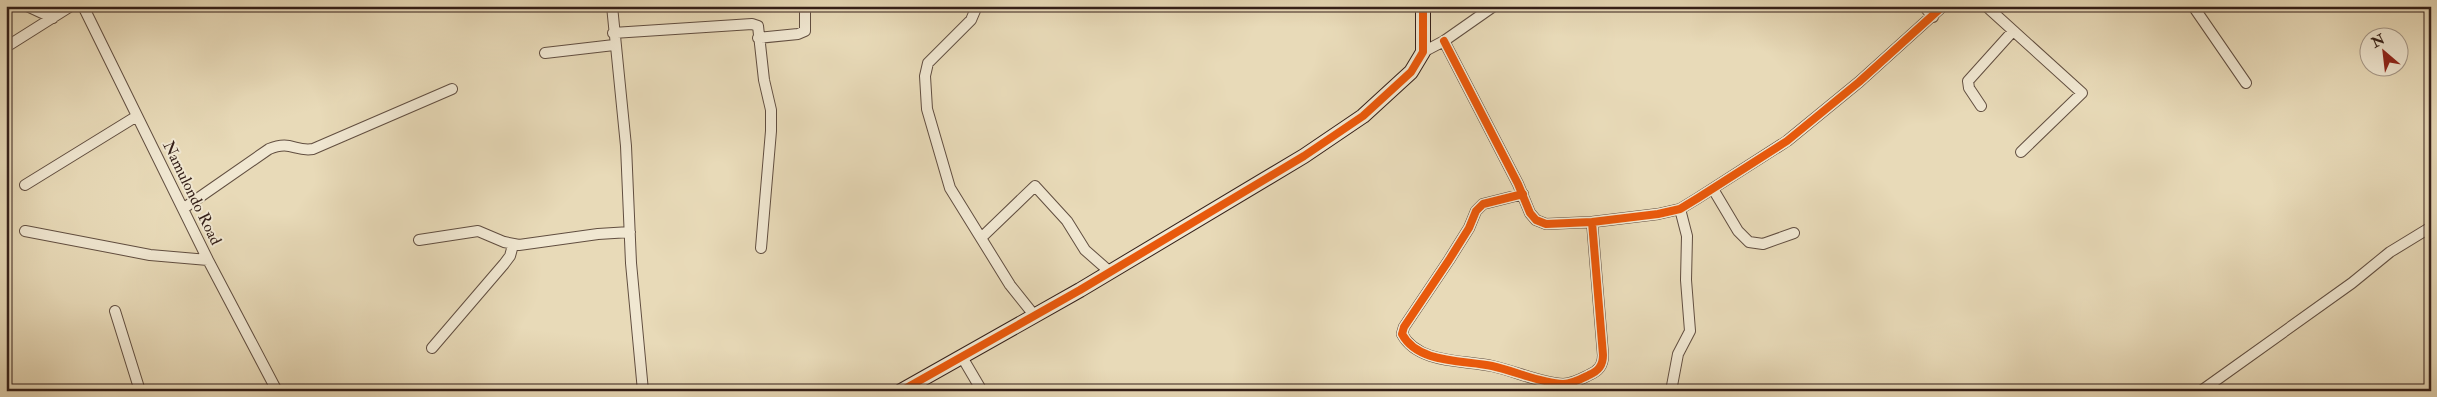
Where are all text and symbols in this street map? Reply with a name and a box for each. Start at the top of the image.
north arrow [2360,28,2410,78]
text: N [2368,30,2388,52]
street label: Namulondo Road [158,138,226,248]

